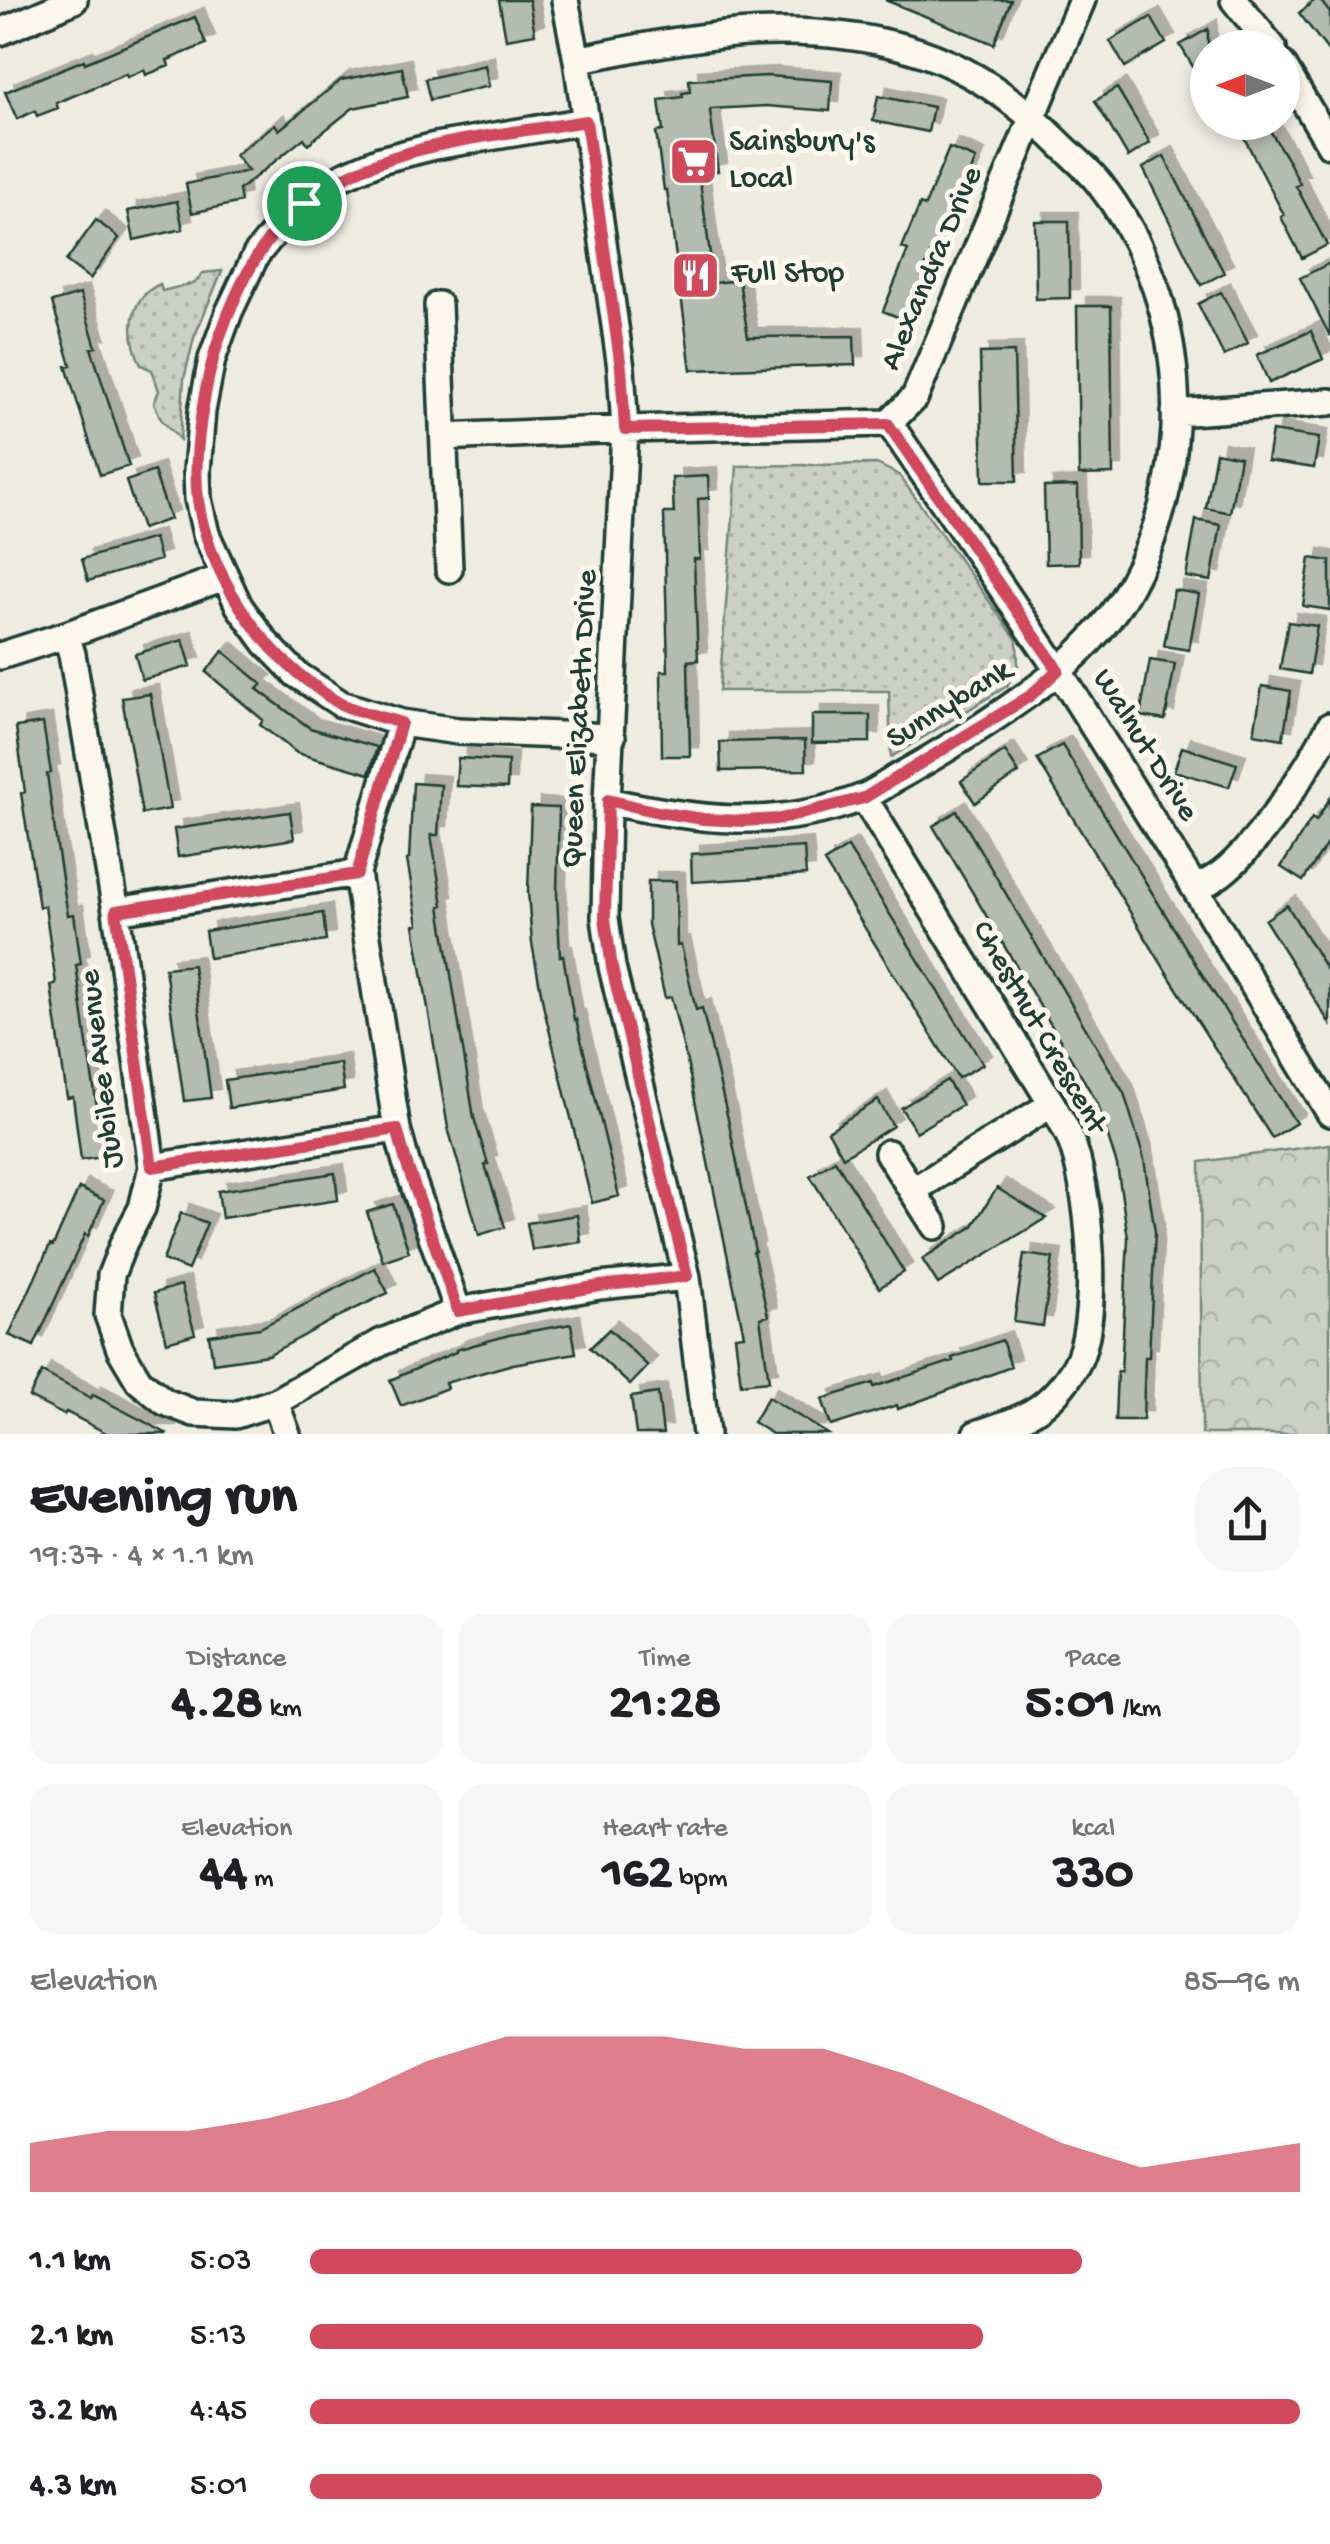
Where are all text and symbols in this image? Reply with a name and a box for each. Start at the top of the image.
north arrow [1190,30,1300,140]
map controls [1190,30,1300,140]
place label: Sainsbury's Local [729,124,876,199]
supermarket icon: Sainsbury's Local [668,135,720,187]
pin [262,161,347,246]
street label: Alexandra Drive [873,161,993,376]
icon: arrive [277,176,332,231]
restaurant icon: Full Stop [670,249,722,301]
place label: Full Stop [730,256,845,294]
street label: Queen Elizabeth Drive [554,568,608,869]
street label: Sunnybank [881,651,1022,759]
street label: Walnut Drive [1082,663,1206,830]
street label: Chestnut Crescent [962,915,1116,1144]
street label: Jubilee Avenue [72,967,134,1170]
button: share [1195,1467,1300,1572]
text: Evening run [30,1468,297,1532]
text: 19:37 · 4 × 1.1 km [30,1538,254,1576]
text: Distance [187,1643,286,1676]
text: Time [639,1643,691,1676]
text: Pace [1066,1643,1121,1676]
text: 4.28 [172,1676,263,1735]
text: 21:28 [609,1676,721,1735]
text: 5:01 [1025,1676,1116,1735]
text: km [263,1693,302,1726]
text: /km [1116,1693,1161,1726]
text: Elevation [181,1813,292,1846]
text: Heart rate [602,1813,728,1846]
text: kcal [1071,1813,1115,1846]
text: 44 [200,1846,247,1905]
text: 162 [602,1846,672,1905]
text: 330 [1053,1846,1133,1905]
text: m [247,1863,274,1896]
text: bpm [672,1863,728,1896]
text: Elevation [30,1964,157,2002]
text: 85–96 m [1183,1964,1300,2002]
text: 1.1 km [30,2243,110,2281]
text: 5:03 [190,2243,252,2281]
text: 2.1 km [30,2318,113,2356]
text: 5:13 [190,2318,246,2356]
text: 3.2 km [30,2393,117,2431]
text: 4:45 [190,2393,247,2431]
text: 4.3 km [30,2468,116,2506]
text: 5:01 [190,2468,248,2506]

